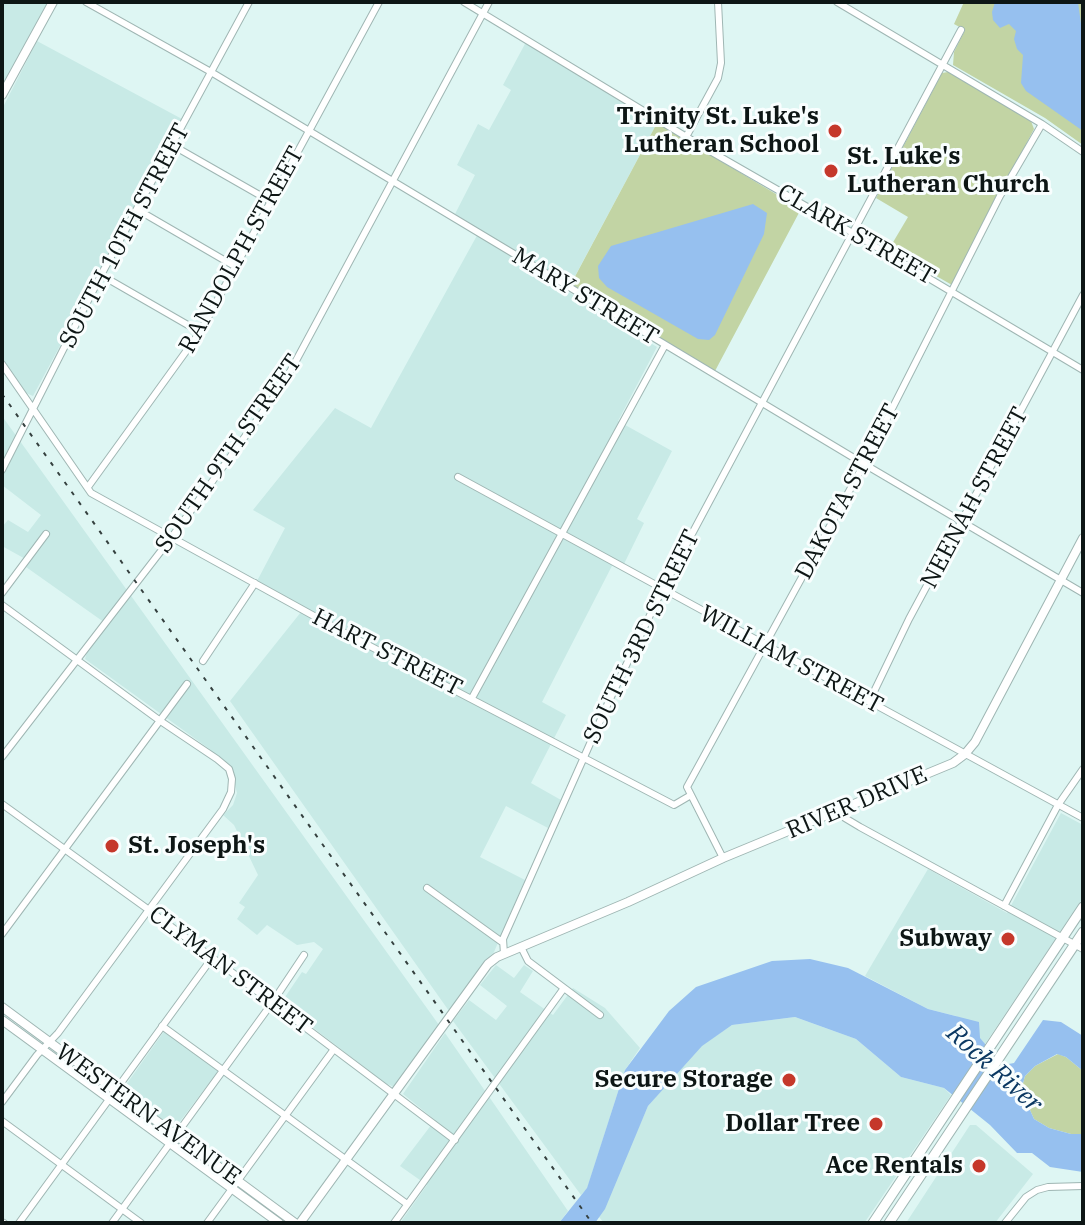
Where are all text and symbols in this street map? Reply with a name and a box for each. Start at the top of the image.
place label: Trinity St. Luke's Lutheran School [617,103,819,159]
street label: SOUTH 10TH STREET [54,119,196,353]
marker: Trinity St. Luke's Lutheran School [826,122,844,140]
street label: RANDOLPH STREET [173,142,311,358]
place label: St. Luke's Lutheran Church [847,143,1050,199]
marker: St. Luke's Lutheran Church [822,162,840,180]
street label: CLARK STREET [772,178,940,292]
street label: MARY STREET [507,242,663,352]
street label: SOUTH 9TH STREET [150,349,308,559]
street label: DAKOTA STREET [790,399,906,585]
street label: NEENAH STREET [915,403,1035,593]
street label: SOUTH 3RD STREET [578,525,706,749]
street label: WILLIAM STREET [694,600,888,720]
street label: HART STREET [307,603,467,703]
street label: RIVER DRIVE [782,760,932,846]
place label: St. Joseph's [128,832,265,860]
marker: St. Joseph's [103,837,121,855]
street label: CLYMAN STREET [143,900,317,1042]
place label: Subway [899,925,992,953]
marker: Subway [999,930,1017,948]
water label: Rock River [940,1018,1048,1120]
street label: WESTERN AVENUE [50,1038,246,1192]
place label: Secure Storage [594,1066,773,1094]
marker: Secure Storage [780,1071,798,1089]
place label: Dollar Tree [725,1110,860,1138]
marker: Dollar Tree [867,1115,885,1133]
place label: Ace Rentals [826,1152,963,1180]
marker: Ace Rentals [970,1157,988,1175]

